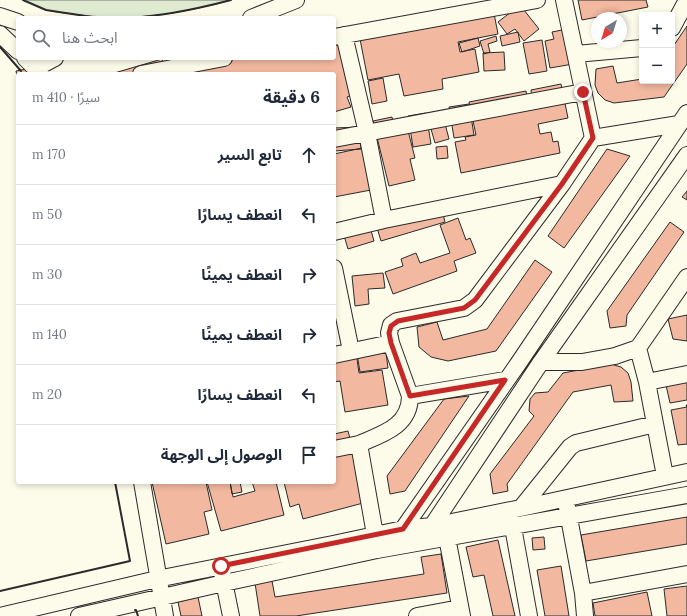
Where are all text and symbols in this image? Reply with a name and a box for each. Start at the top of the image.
north arrow [591,12,627,48]
map controls [639,12,675,84]
button: + [639,12,675,48]
search box [16,16,336,60]
icon: search [30,27,52,49]
text: ابحث هنا [62,28,118,47]
button: − [639,48,675,84]
route end [574,83,592,101]
text: 6 دقيقة [263,86,320,108]
text: سيرًا · 410 m [32,89,100,106]
icon: ahead [298,144,320,166]
text: تابع السير [218,145,282,164]
text: 170 m [32,146,66,163]
icon: left [298,204,320,226]
text: انعطف يسارًا [197,205,282,224]
text: 50 m [32,206,62,223]
icon: right [298,264,320,286]
text: انعطف يمينًا [201,265,282,284]
text: 30 m [32,266,62,283]
icon: right [298,324,320,346]
text: انعطف يمينًا [201,325,282,344]
text: 140 m [32,326,67,343]
icon: left [298,384,320,406]
text: انعطف يسارًا [197,385,282,404]
text: 20 m [32,386,62,403]
icon: arrive [298,444,320,466]
text: الوصول إلى الوجهة [161,445,282,464]
route start [212,557,230,575]

